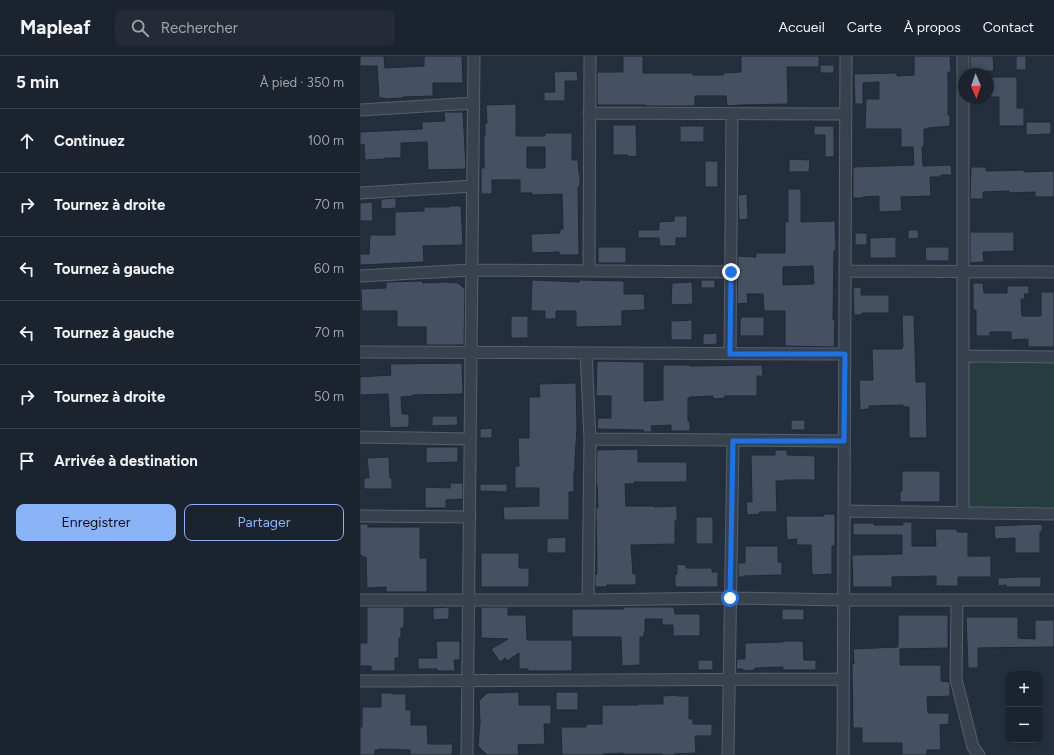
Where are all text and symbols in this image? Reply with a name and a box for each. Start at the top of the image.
search box [115,10,395,46]
text: Mapleaf [20,16,91,39]
icon: search [129,17,151,39]
text: Rechercher [161,19,238,37]
text: Accueil [779,19,825,36]
text: Carte [847,19,882,36]
text: À propos [904,19,961,36]
text: Contact [983,19,1034,36]
north arrow [958,68,994,104]
text: 5 min [16,72,59,92]
text: À pied · 350 m [260,75,344,90]
icon: ahead [16,130,38,152]
text: Continuez [54,132,125,150]
text: 100 m [308,133,344,148]
icon: right [16,194,38,216]
text: Tournez à droite [54,196,165,214]
text: 70 m [314,197,344,212]
icon: left [16,258,38,280]
text: Tournez à gauche [54,260,174,278]
text: 60 m [314,261,344,276]
route end [722,263,740,281]
icon: left [16,322,38,344]
text: Tournez à gauche [54,324,174,342]
text: 70 m [314,325,344,340]
icon: right [16,386,38,408]
text: Tournez à droite [54,388,165,406]
text: 50 m [314,389,344,404]
icon: arrive [16,450,38,472]
text: Arrivée à destination [54,452,198,470]
button: Enregistrer [16,504,176,541]
button: Partager [184,504,344,541]
route start [721,589,739,607]
map controls [1006,671,1042,743]
button: + [1006,671,1042,707]
button: − [1006,707,1042,743]

